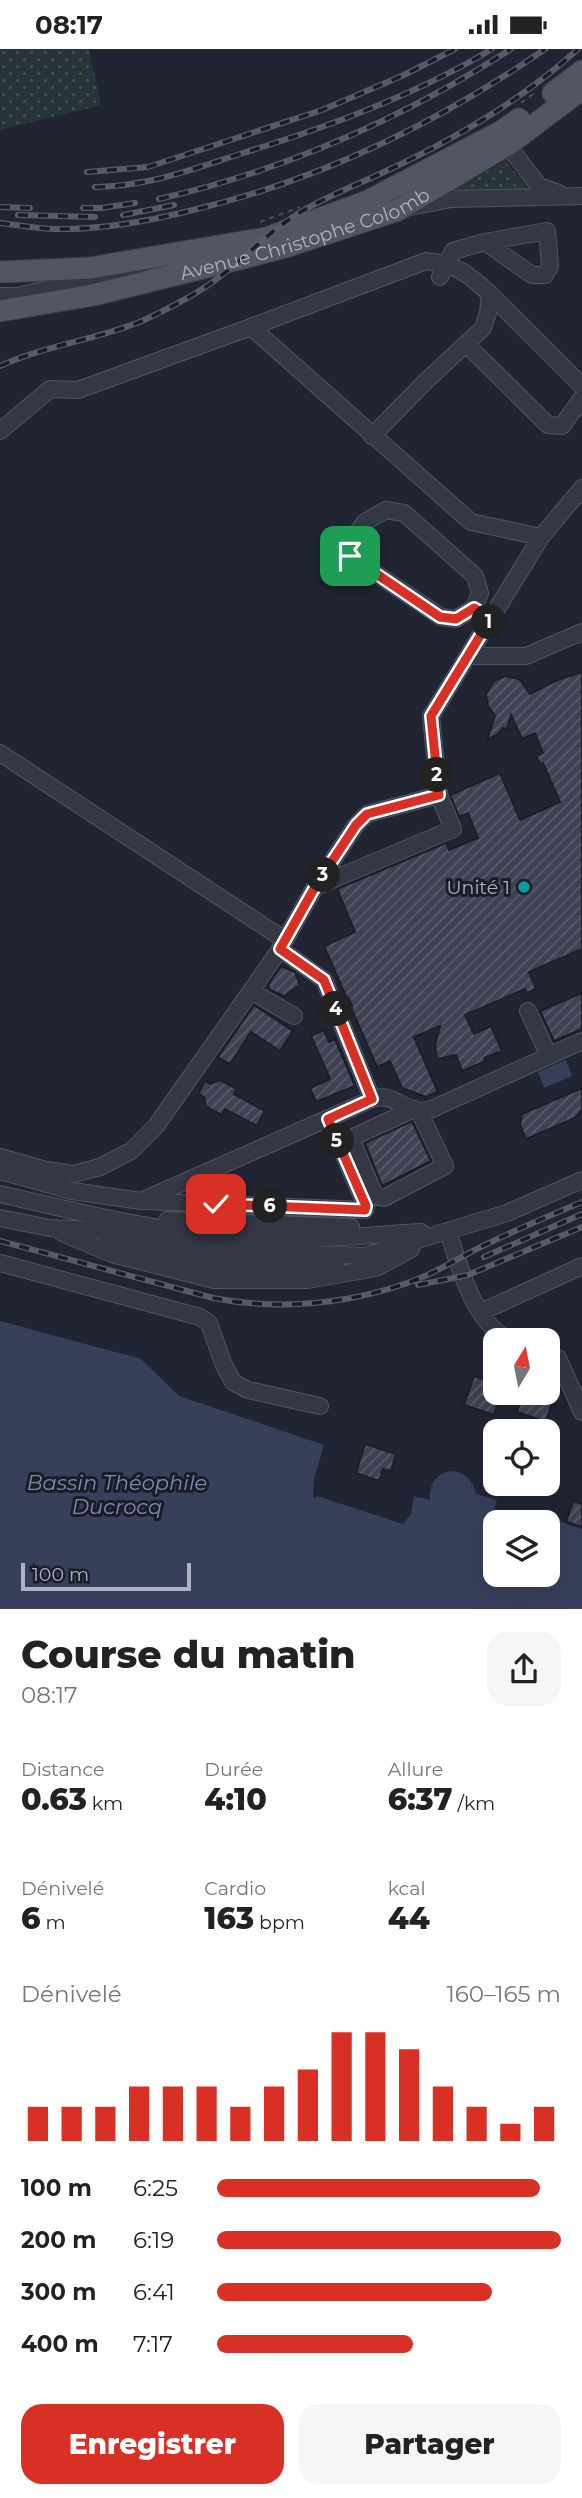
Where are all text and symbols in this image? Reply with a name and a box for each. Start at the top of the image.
text: 08:17 [35,9,103,41]
street label: Avenue Christophe Colomb [177,182,434,285]
pin [320,526,380,586]
icon: arrive [331,537,369,575]
pin: 1 [472,605,506,639]
text: 1 [485,610,492,633]
pin: 2 [420,757,454,793]
text: 2 [431,763,442,786]
pin: 3 [306,857,340,893]
text: 3 [317,863,328,886]
place label: Unité 1 [446,876,510,899]
marker: Unité 1 [516,879,532,895]
pin: 4 [318,991,354,1027]
text: 4 [329,997,342,1020]
pin: 5 [320,1123,354,1159]
text: 5 [331,1129,342,1152]
pin [186,1174,246,1234]
icon: check [197,1185,235,1223]
pin: 6 [252,1189,288,1223]
text: 6 [263,1194,276,1217]
north arrow [483,1328,560,1405]
map controls [483,1328,560,1587]
button: locate [483,1419,560,1496]
water label: Bassin Théophile Ducrocq [27,1470,207,1519]
button: layers [483,1510,560,1587]
scale bar [21,1560,191,1592]
text: 100 m [32,1563,89,1586]
text: Course du matin [21,1631,356,1678]
button: share [487,1632,561,1706]
text: 08:17 [21,1681,78,1709]
text: Distance [21,1758,104,1781]
text: Durée [204,1758,263,1781]
text: Allure [388,1758,443,1781]
text: 0.63 [21,1781,87,1818]
text: 4:10 [204,1781,267,1818]
text: 6:37 [388,1781,452,1818]
text: km [87,1792,123,1815]
text: /km [452,1792,495,1815]
text: Dénivelé [21,1877,104,1900]
text: Cardio [204,1877,266,1900]
text: kcal [388,1877,426,1900]
text: 6 [21,1900,40,1937]
text: 163 [204,1900,254,1937]
text: 44 [388,1900,430,1937]
text: m [40,1911,66,1934]
text: bpm [254,1911,305,1934]
text: Dénivelé [21,1980,122,2008]
text: 160–165 m [446,1980,561,2008]
text: 100 m [21,2174,92,2202]
text: 6:25 [133,2174,178,2202]
text: 200 m [21,2226,96,2254]
text: 6:19 [133,2226,174,2254]
text: 300 m [21,2278,97,2306]
text: 6:41 [133,2278,175,2306]
text: 400 m [21,2330,99,2358]
text: 7:17 [133,2330,173,2358]
button: Enregistrer [21,2404,284,2484]
button: Partager [298,2404,561,2484]

